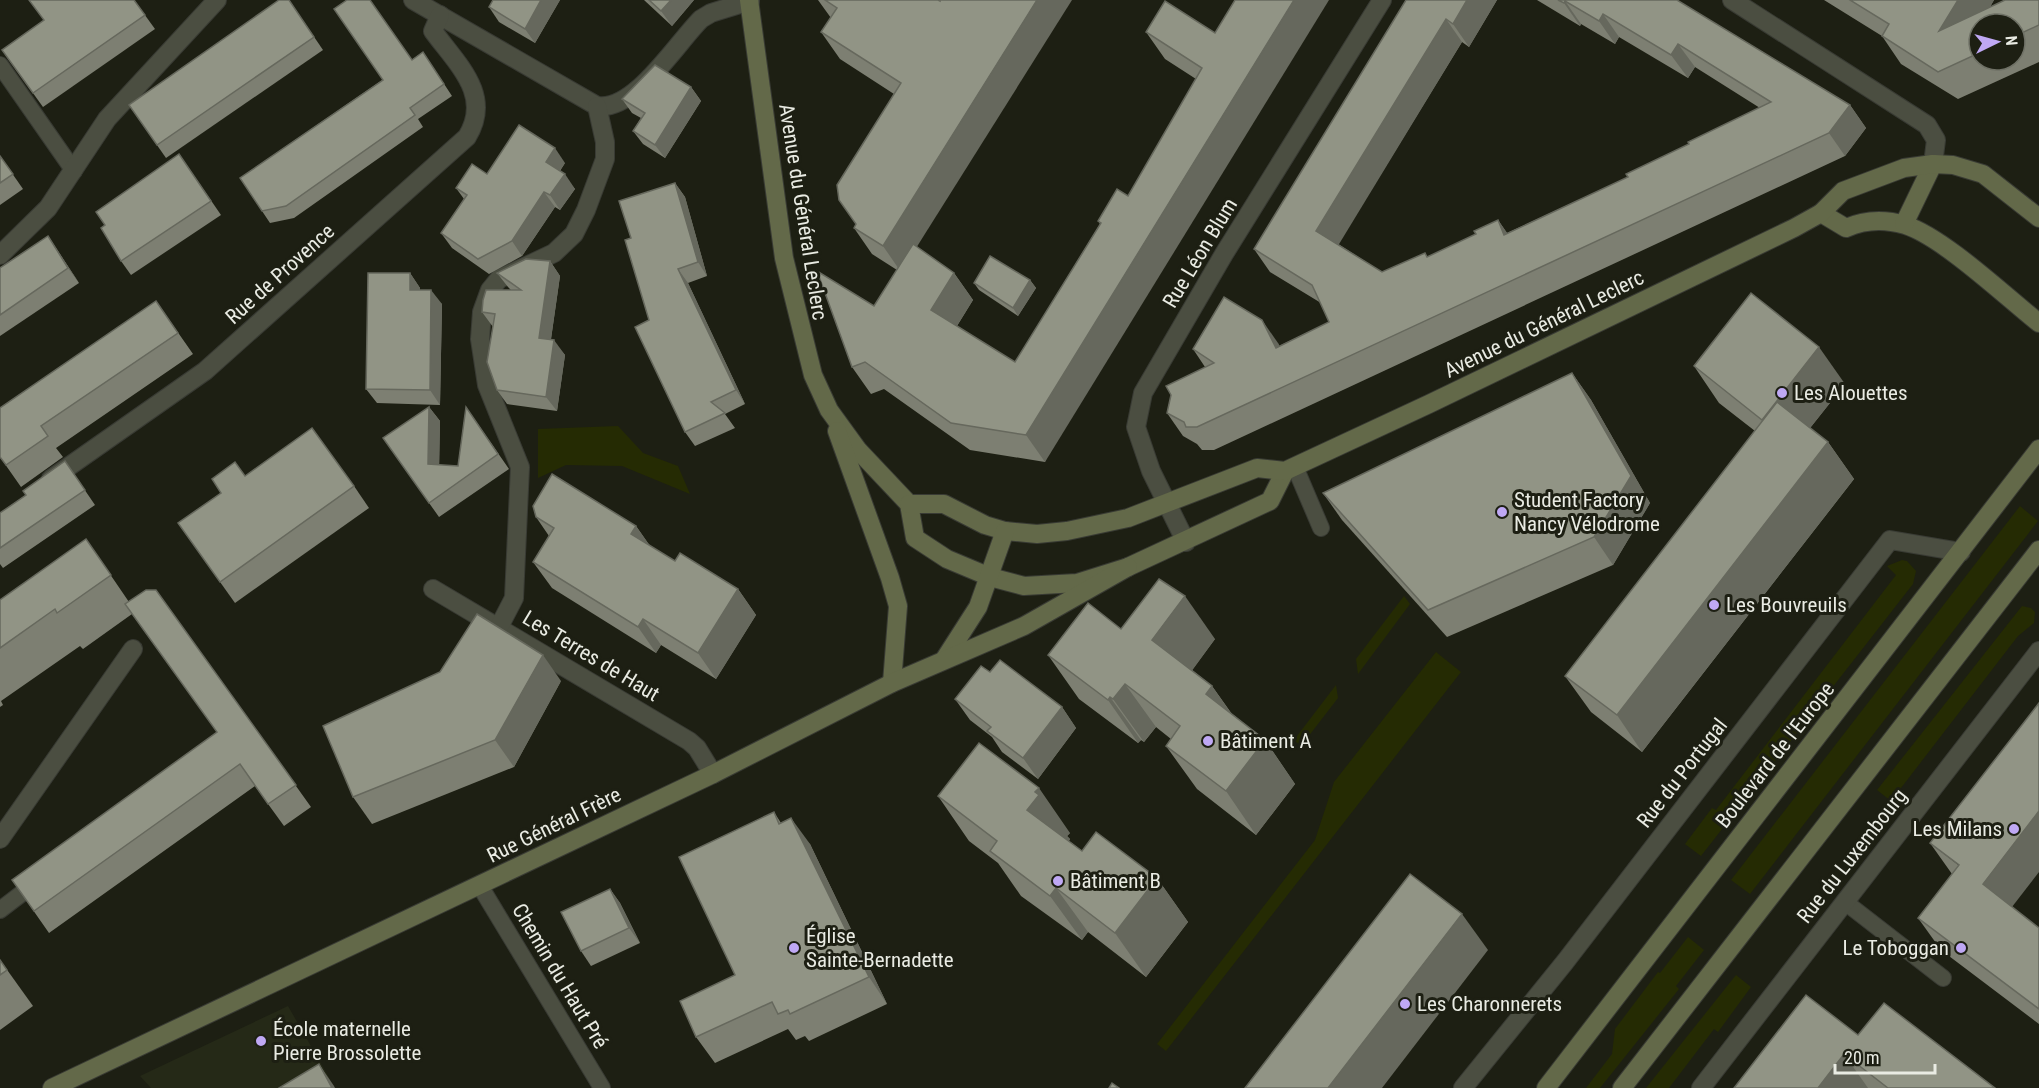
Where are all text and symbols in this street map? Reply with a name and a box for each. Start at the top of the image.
north arrow [1967,12,2027,72]
text: N [2002,35,2021,46]
street label: Avenue du Général Leclerc [774,102,832,322]
street label: Rue Léon Blum [1158,194,1242,312]
street label: Rue de Provence [221,219,339,329]
street label: Avenue du Général Leclerc [1440,265,1648,383]
place label: Les Alouettes [1794,381,1908,405]
marker: Les Alouettes [1775,386,1789,400]
place label: Student Factory Nancy Vélodrome [1514,488,1660,536]
marker: Student Factory Nancy Vélodrome [1495,505,1509,519]
place label: Les Bouvreuils [1726,593,1847,617]
marker: Les Bouvreuils [1707,598,1721,612]
street label: Les Terres de Haut [518,606,664,706]
street label: Boulevard de l'Europe [1711,677,1839,832]
street label: Rue du Portugal [1632,714,1732,832]
place label: Bâtiment A [1220,729,1312,753]
marker: Bâtiment A [1201,734,1215,748]
street label: Rue Général Frère [483,782,625,868]
street label: Rue du Luxembourg [1792,784,1912,928]
place label: Les Milans [1912,817,2002,841]
marker: Les Milans [2007,822,2021,836]
place label: Bâtiment B [1070,869,1161,893]
marker: Bâtiment B [1051,874,1065,888]
street label: Chemin du Haut Pré [507,899,613,1053]
place label: Église Sainte-Bernadette [806,924,954,972]
place label: Le Toboggan [1842,936,1949,960]
marker: Église Sainte-Bernadette [787,941,801,955]
marker: Le Toboggan [1954,941,1968,955]
place label: Les Charonnerets [1417,992,1562,1016]
marker: Les Charonnerets [1398,997,1412,1011]
place label: École maternelle Pierre Brossolette [273,1017,422,1065]
marker: École maternelle Pierre Brossolette [254,1034,268,1048]
scale bar [1835,1037,1936,1075]
text: 20 m [1844,1047,1879,1068]

